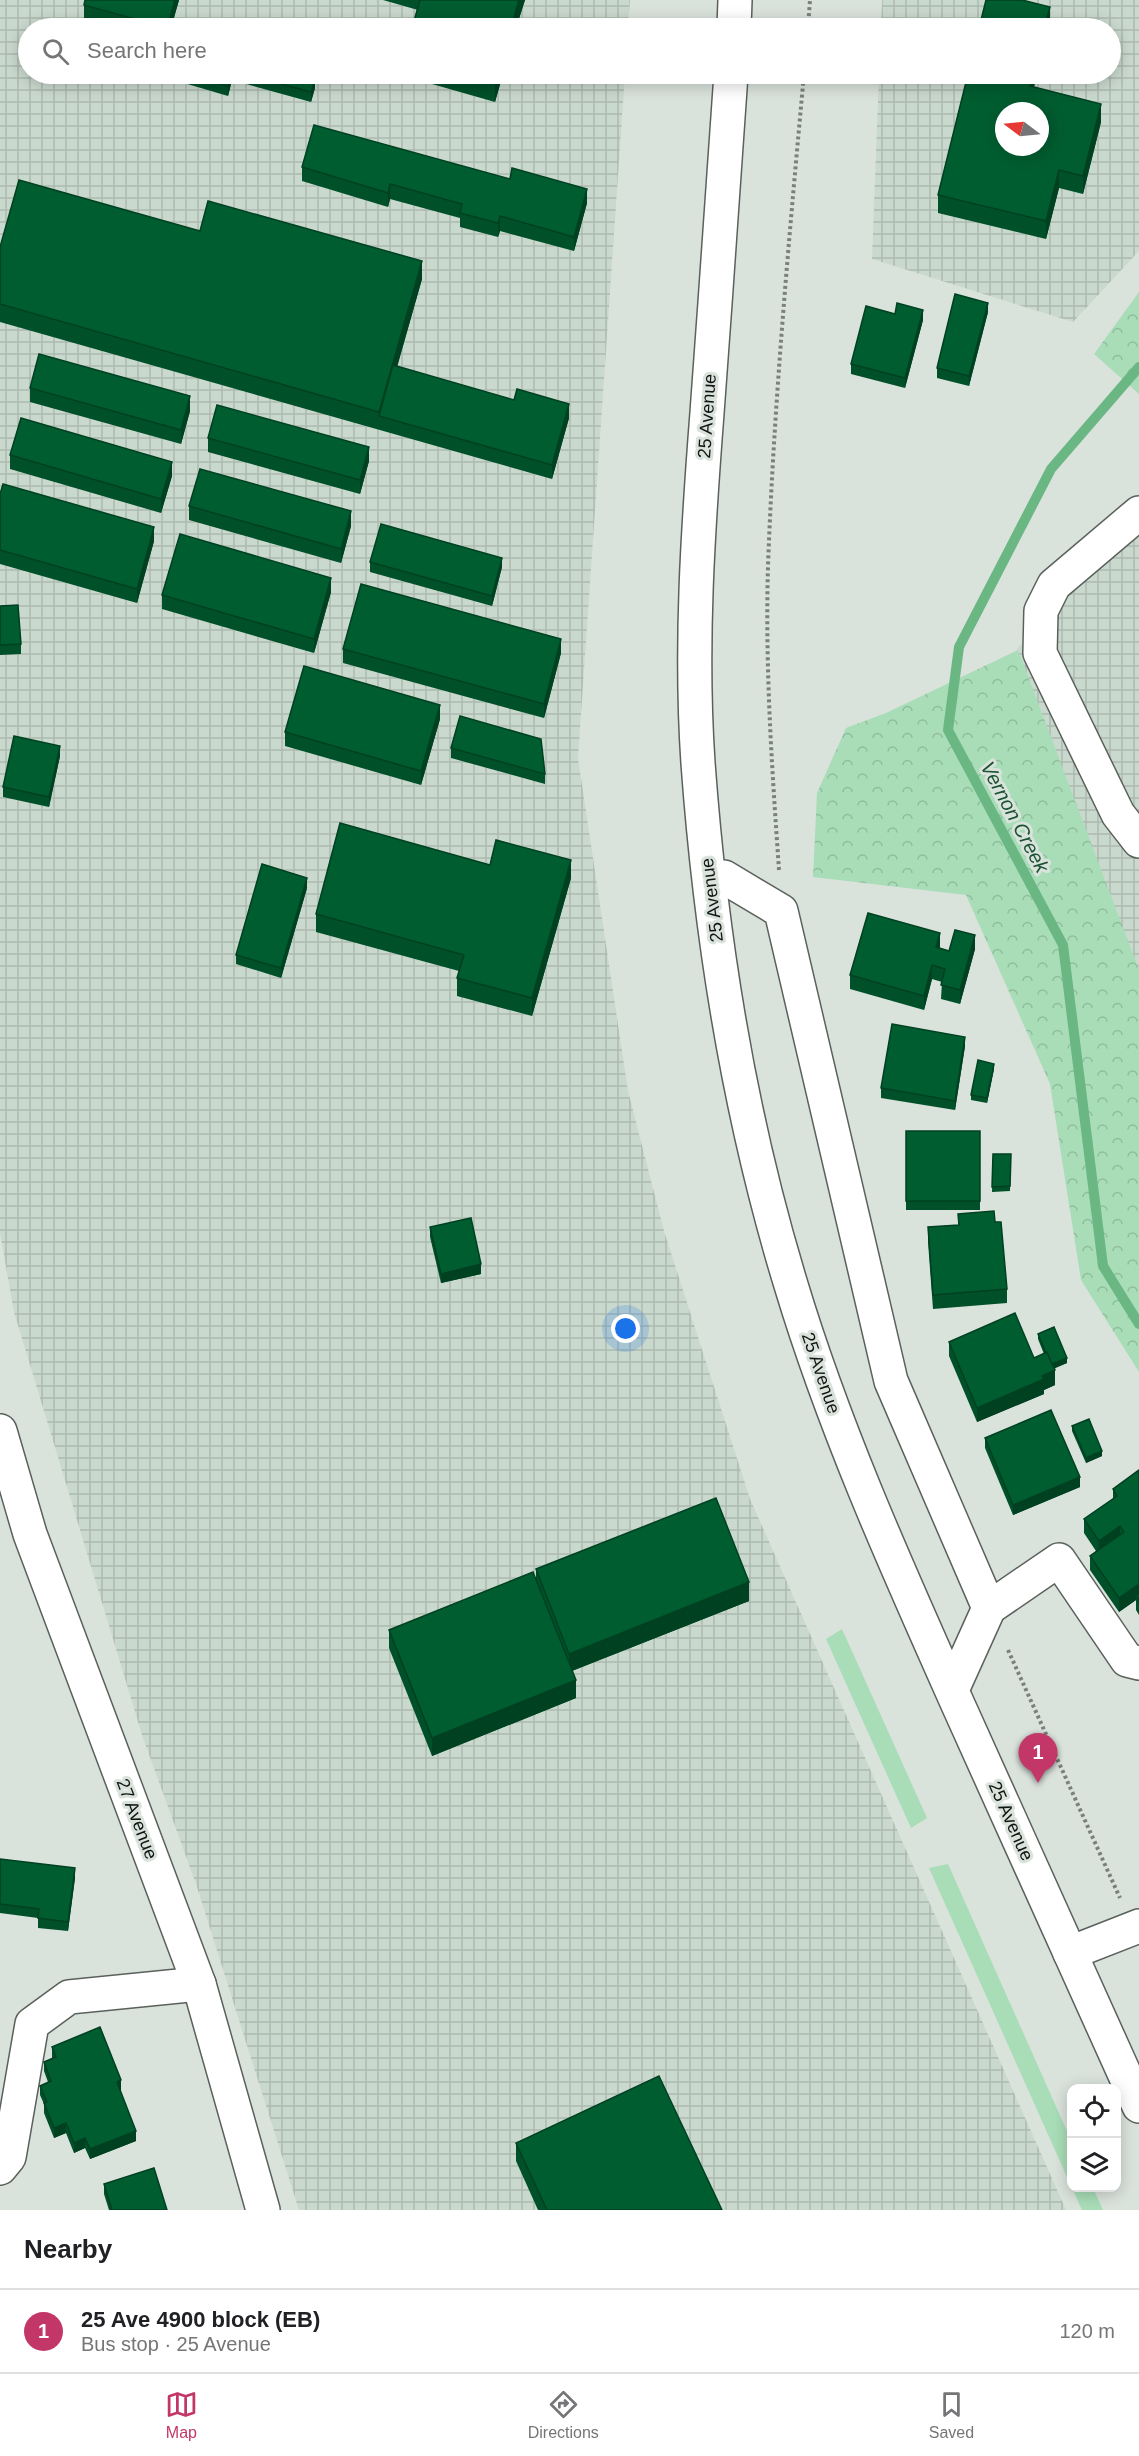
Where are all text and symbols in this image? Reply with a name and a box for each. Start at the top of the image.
search box [18,18,1121,84]
icon: search [39,35,72,68]
text: Search here [87,38,207,63]
north arrow [995,102,1049,156]
street label: 25 Avenue [694,373,720,459]
water label: Vernon Creek [976,758,1054,877]
street label: 25 Avenue [697,857,727,943]
your location [611,1314,640,1343]
street label: 25 Avenue [798,1330,844,1416]
pin: 1 [1018,1734,1058,1783]
street label: 27 Avenue [112,1776,162,1862]
street label: 25 Avenue [985,1778,1037,1864]
map controls [1067,2084,1121,2192]
button: locate [1067,2084,1121,2138]
button: layers [1067,2138,1121,2192]
text: Nearby [24,2234,112,2264]
text: 25 Ave 4900 block (EB) [81,2307,320,2332]
text: 1 [38,2320,49,2342]
text: 120 m [1059,2320,1115,2342]
text: Bus stop · 25 Avenue [81,2333,271,2355]
tab: Map [165,2388,198,2442]
tab: Directions [528,2388,599,2442]
tab: Saved [929,2388,974,2442]

